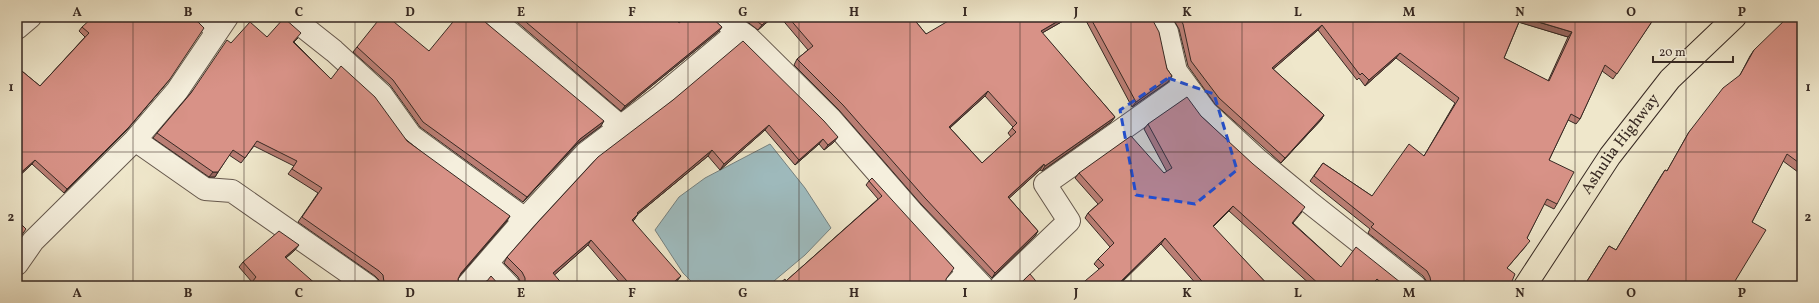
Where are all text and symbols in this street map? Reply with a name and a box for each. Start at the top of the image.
text: A [72,4,82,22]
text: B [184,4,193,22]
text: C [295,4,303,22]
text: D [405,4,415,22]
text: E [517,4,525,22]
text: F [628,4,636,22]
text: G [738,4,748,22]
text: H [849,4,859,22]
text: I [963,4,968,22]
text: J [1073,4,1079,22]
text: K [1182,4,1192,22]
text: L [1294,4,1302,22]
text: M [1403,4,1416,22]
text: N [1515,4,1525,22]
text: O [1626,4,1636,22]
text: P [1738,4,1746,22]
scale bar [1653,38,1733,64]
text: 20 m [1659,45,1686,61]
text: 1 [8,79,14,97]
text: 1 [1805,79,1811,97]
street label: Ashulia Highway [1577,89,1665,199]
text: 2 [8,209,15,227]
text: 2 [1805,209,1812,227]
text: A [72,285,82,303]
text: B [184,285,193,303]
text: C [295,285,303,303]
text: D [405,285,415,303]
text: E [517,285,525,303]
text: F [628,285,636,303]
text: G [738,285,748,303]
text: H [849,285,859,303]
text: I [963,285,968,303]
text: J [1073,285,1079,303]
text: K [1182,285,1192,303]
text: L [1294,285,1302,303]
text: M [1403,285,1416,303]
text: N [1515,285,1525,303]
text: O [1626,285,1636,303]
text: P [1738,285,1746,303]

